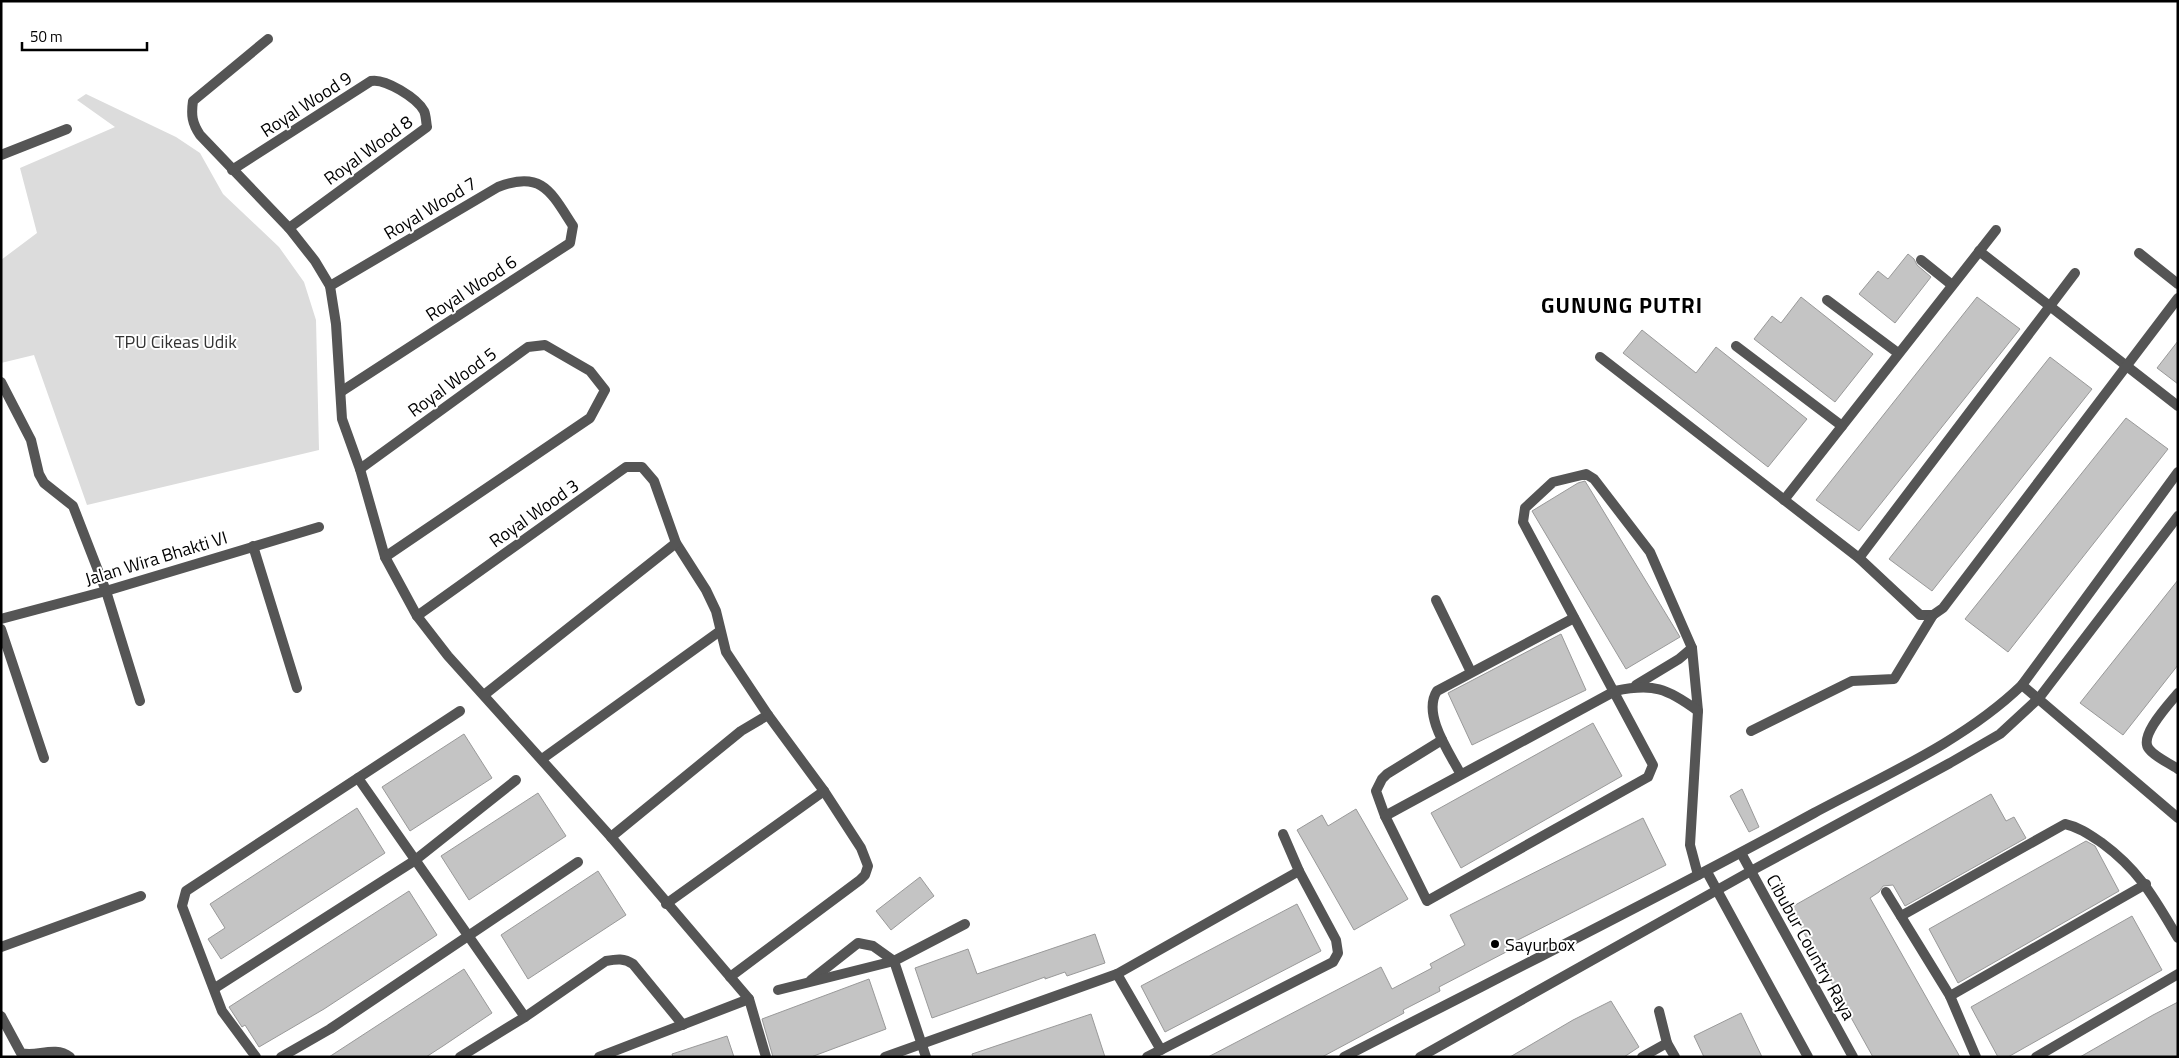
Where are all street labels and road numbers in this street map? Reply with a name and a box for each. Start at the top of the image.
street label: Royal Wood 9 [255,64,357,144]
street label: Royal Wood 8 [318,108,418,192]
street label: Royal Wood 7 [378,170,482,246]
street label: Royal Wood 6 [420,248,522,328]
street label: Royal Wood 5 [402,340,502,424]
street label: Royal Wood 3 [484,472,584,554]
street label: Jalan Wira Bhakti VI [81,524,231,592]
street label: Cibubur Country Raya [1760,869,1862,1025]

